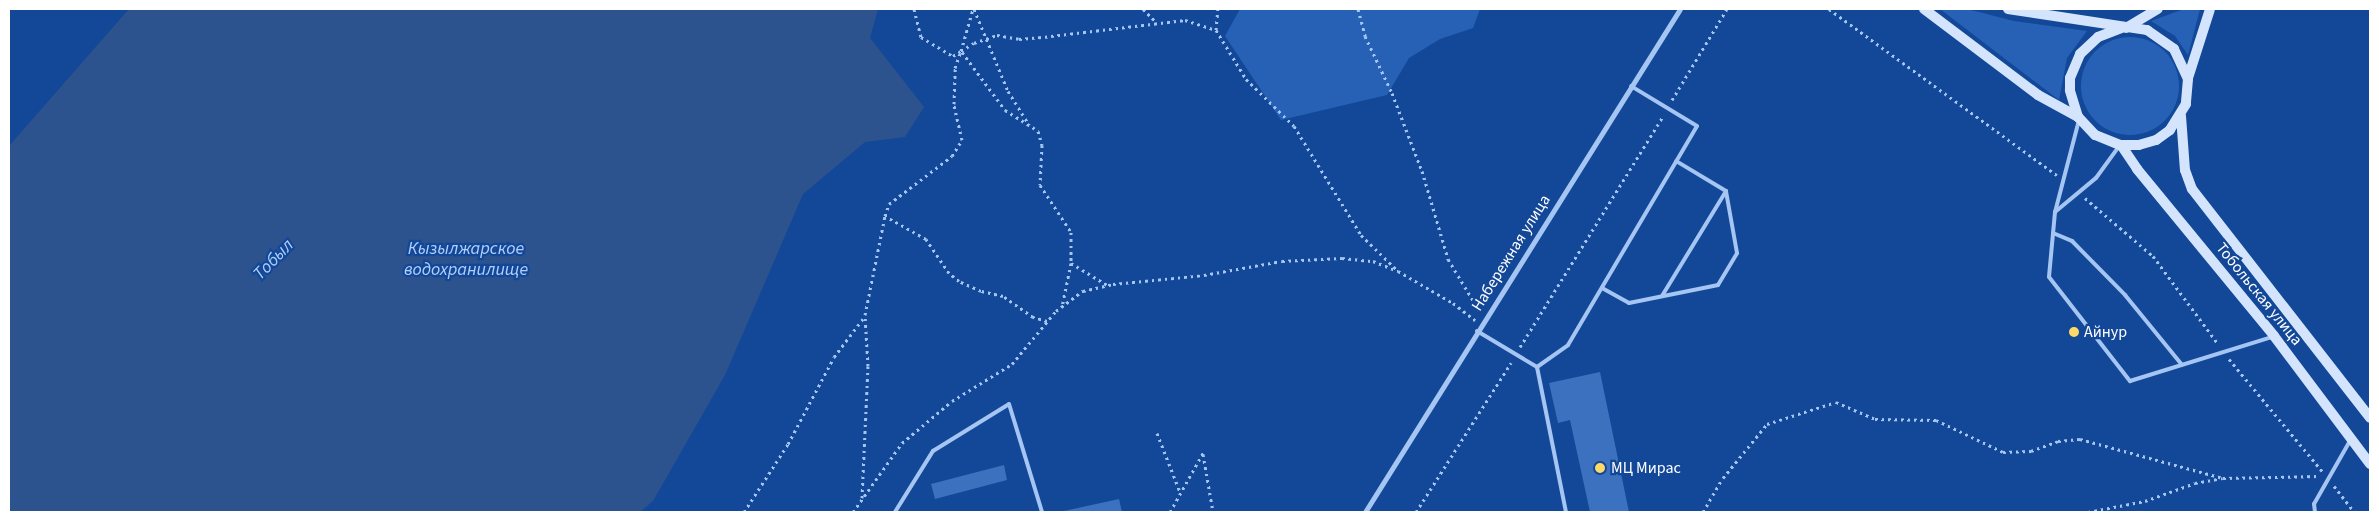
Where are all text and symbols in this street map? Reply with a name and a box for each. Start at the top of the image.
street label: Набережная улица [1468,191,1554,315]
water label: Тобыл [249,235,299,285]
water label: Кызылжарское водохранилище [404,239,528,282]
street label: Тобольская улица [2212,239,2306,349]
place label: Айнур [2084,322,2127,342]
marker: Айнур [2068,326,2080,338]
place label: МЦ Мирас [1611,458,1681,478]
marker: МЦ Мирас [1593,461,1607,475]

